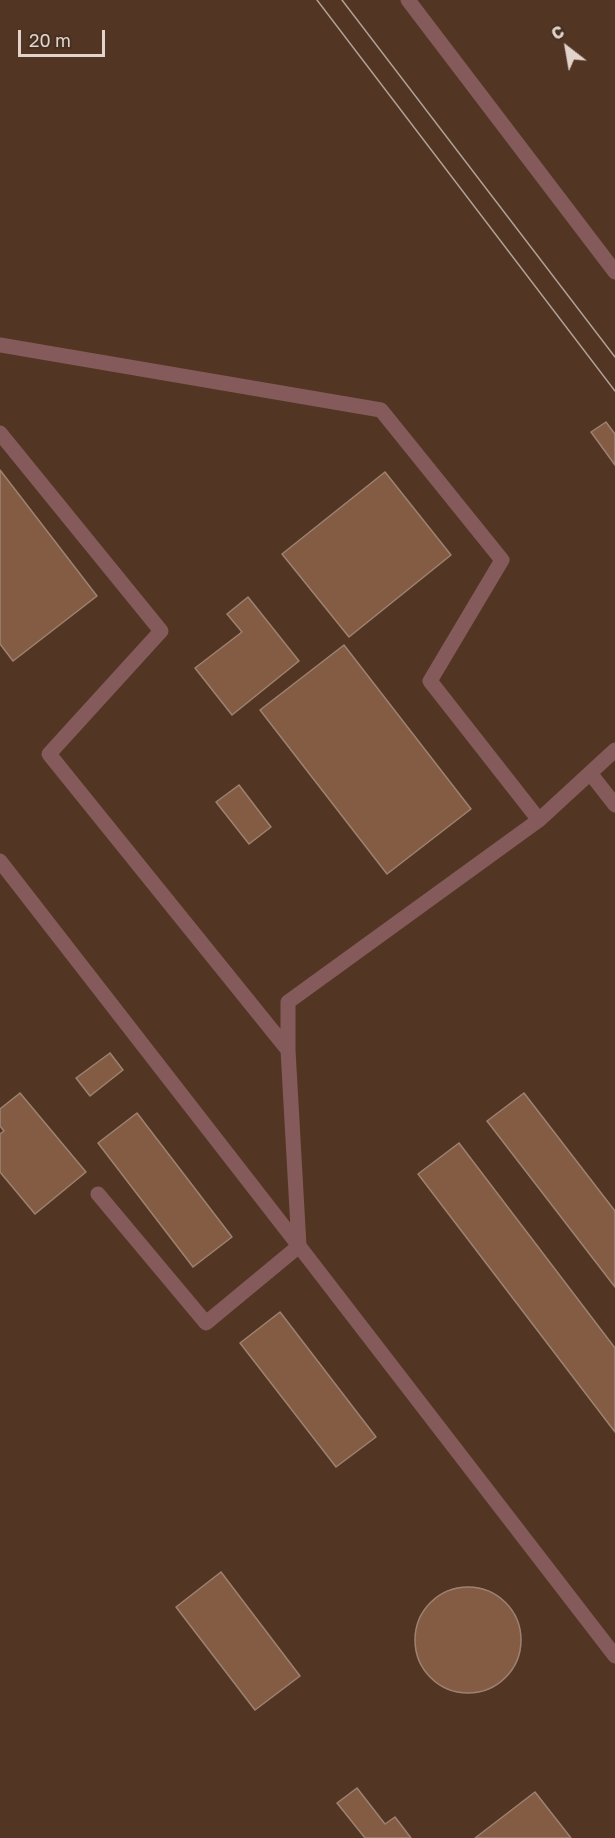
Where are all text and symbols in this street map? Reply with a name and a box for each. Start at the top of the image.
scale bar [21,18,108,56]
north arrow [537,18,597,78]
text: С [548,21,568,44]
text: 20 m [29,29,71,51]

